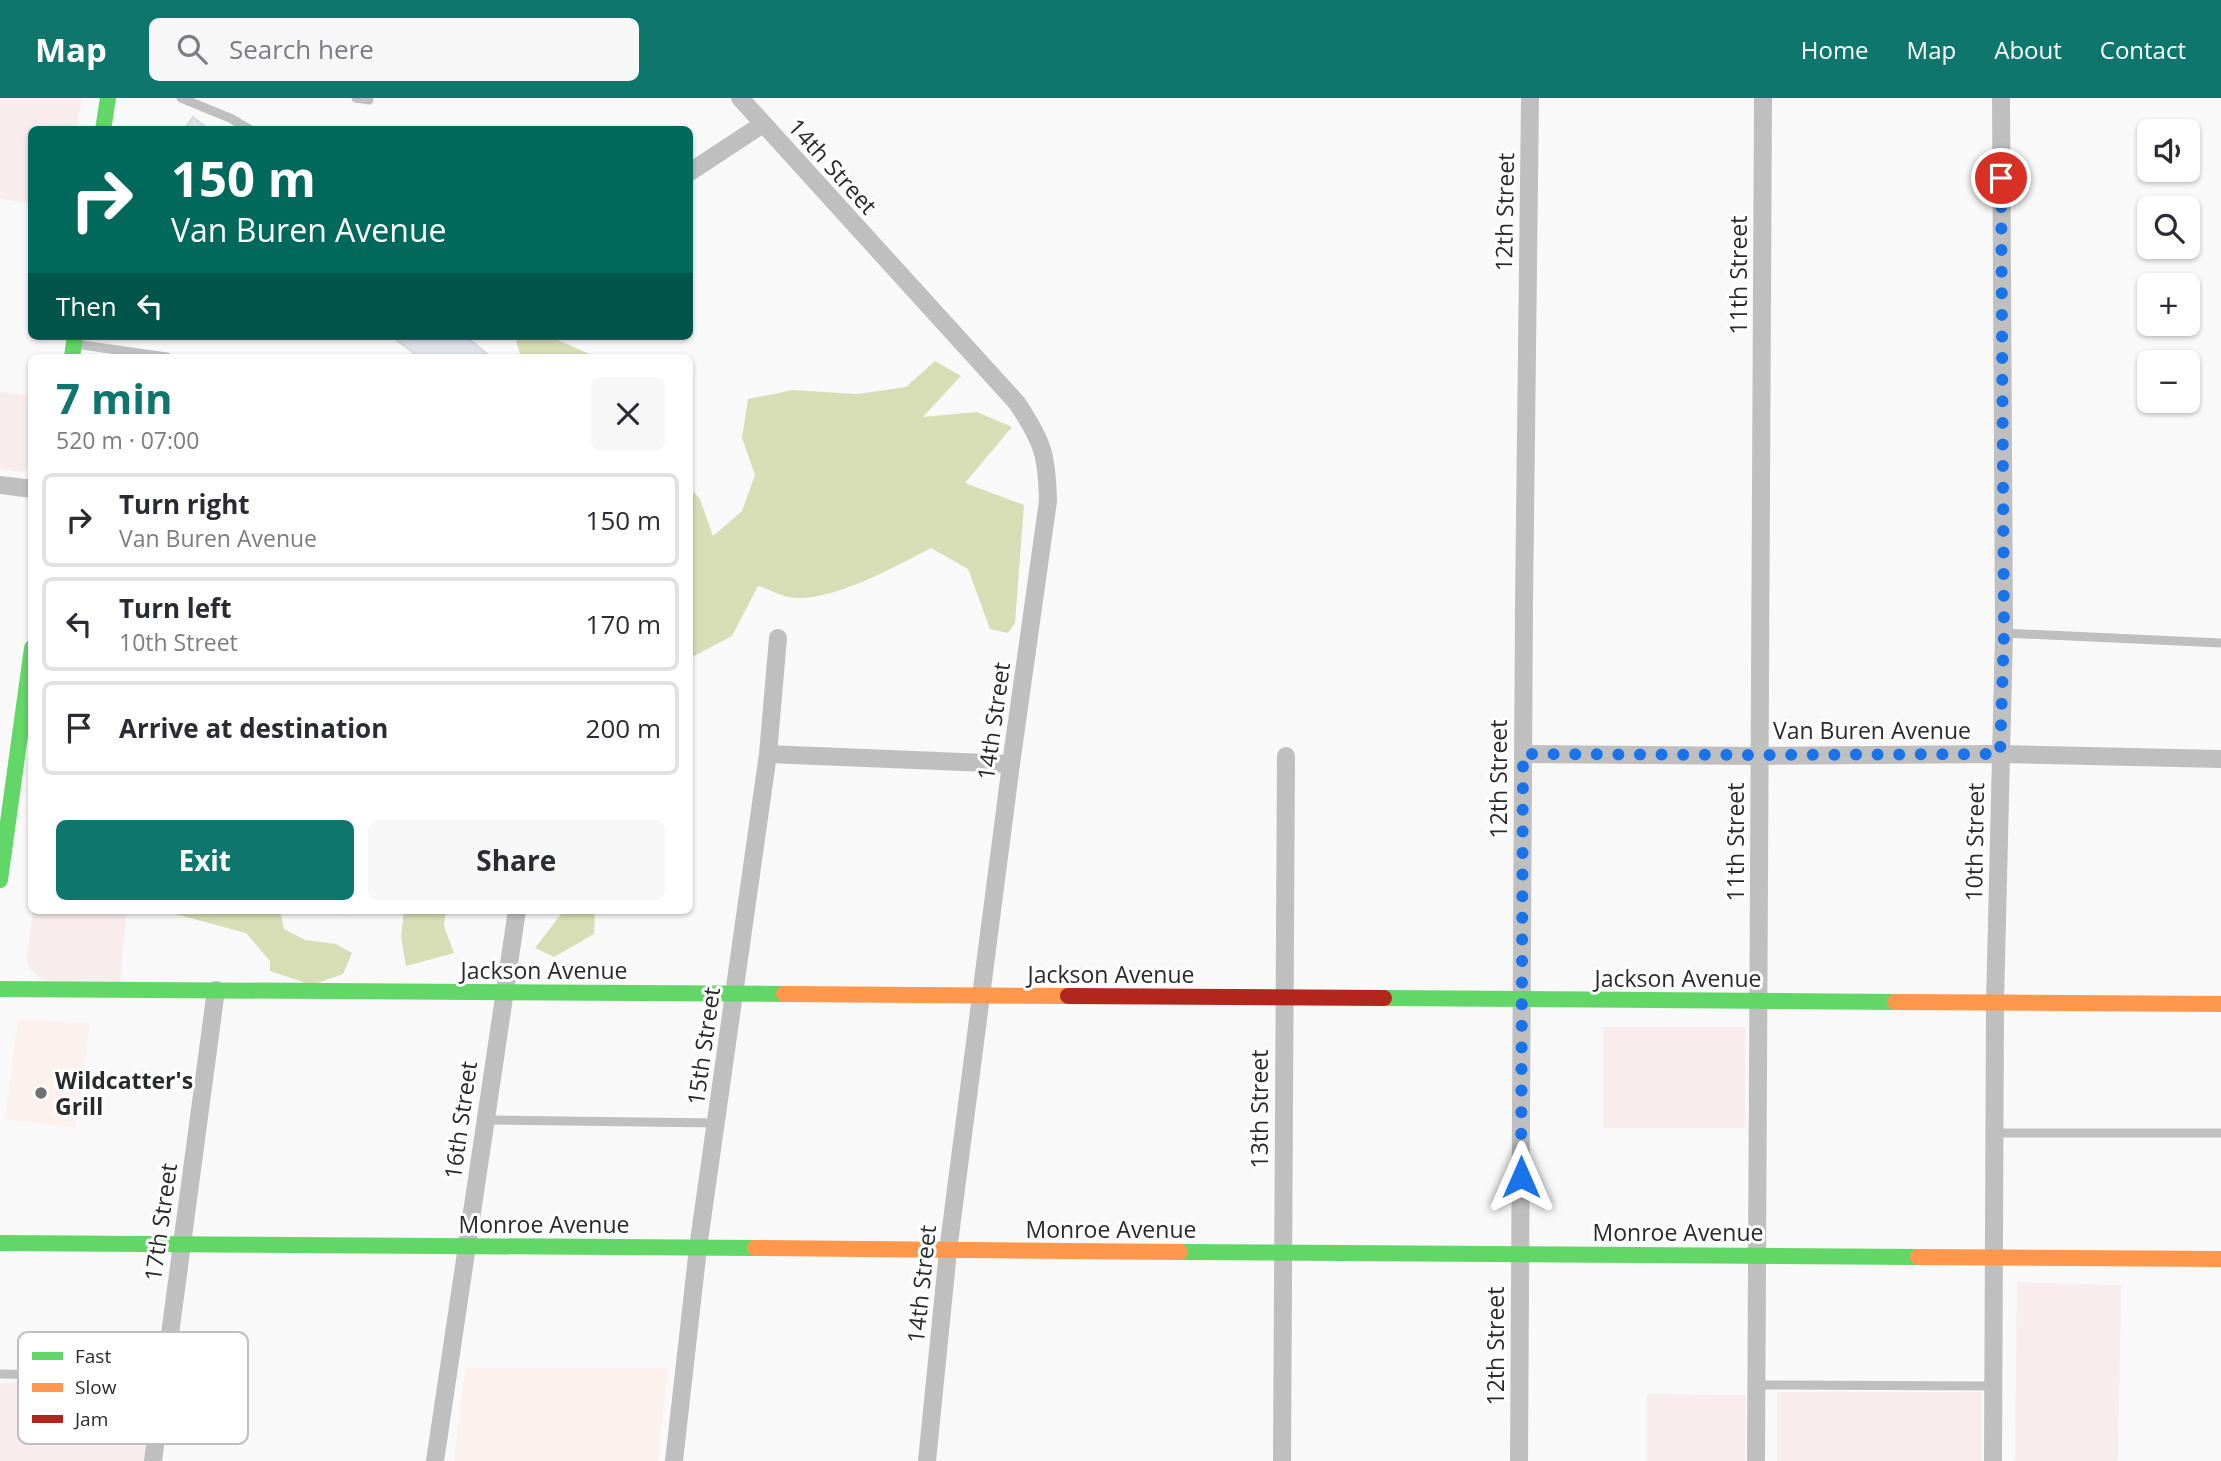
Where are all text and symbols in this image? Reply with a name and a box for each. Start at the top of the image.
search box [149,18,639,81]
text: Map [35,27,107,72]
icon: search [173,30,211,68]
text: Search here [229,31,374,67]
text: Home [1801,33,1869,66]
text: Map [1907,33,1956,66]
text: About [1994,33,2062,66]
text: Contact [2100,33,2186,66]
street label: 14th Street [781,111,885,221]
map controls [2137,119,2200,413]
button: sound [2137,119,2200,182]
text: 150 m [171,145,316,211]
pin [1971,148,2031,208]
street label: 12th Street [1487,152,1521,272]
icon: right [56,154,147,245]
icon: arrive [1982,159,2020,197]
button: search [2137,196,2200,259]
text: Van Buren Avenue [171,208,446,251]
street label: 11th Street [1722,216,1754,334]
button: + [2137,273,2200,336]
icon: left [131,287,169,325]
text: Then [56,288,117,324]
button: − [2137,350,2200,413]
text: 7 min [56,369,173,426]
button: close [591,377,665,451]
text: 520 m · 07:00 [56,424,199,456]
text: Turn right [119,486,250,522]
icon: right [60,501,98,539]
text: 150 m [586,502,661,538]
text: Van Buren Avenue [119,522,317,554]
text: Turn left [119,590,231,626]
icon: left [60,605,98,643]
text: 170 m [586,606,661,642]
text: 10th Street [119,626,238,658]
street label: 14th Street [969,660,1017,782]
icon: arrive [60,709,98,747]
text: Arrive at destination [119,710,388,746]
text: 200 m [586,710,661,746]
street label: Van Buren Avenue [1773,714,1971,746]
street label: 12th Street [1482,720,1514,838]
street label: 10th Street [1957,782,1991,902]
street label: 11th Street [1719,783,1751,901]
button: Exit [56,820,354,900]
button: Share [368,820,665,900]
street label: Jackson Avenue [458,954,628,986]
street label: Jackson Avenue [1025,958,1195,990]
street label: Jackson Avenue [1592,962,1762,994]
street label: 15th Street [679,985,727,1107]
street label: 13th Street [1243,1050,1275,1168]
street label: 16th Street [436,1059,484,1181]
place label: Wildcatter's Grill [55,1064,193,1122]
marker: Wildcatter's Grill [33,1085,49,1101]
position arrow [1484,1140,1558,1214]
street label: 17th Street [136,1161,184,1283]
street label: Monroe Avenue [459,1208,629,1240]
street label: Monroe Avenue [1026,1213,1196,1245]
street label: Monroe Avenue [1593,1216,1763,1248]
street label: 14th Street [899,1223,943,1345]
street label: 12th Street [1479,1287,1511,1405]
legend [18,1332,248,1444]
text: Fast [75,1343,111,1369]
text: Slow [75,1374,117,1400]
text: Jam [73,1406,108,1432]

